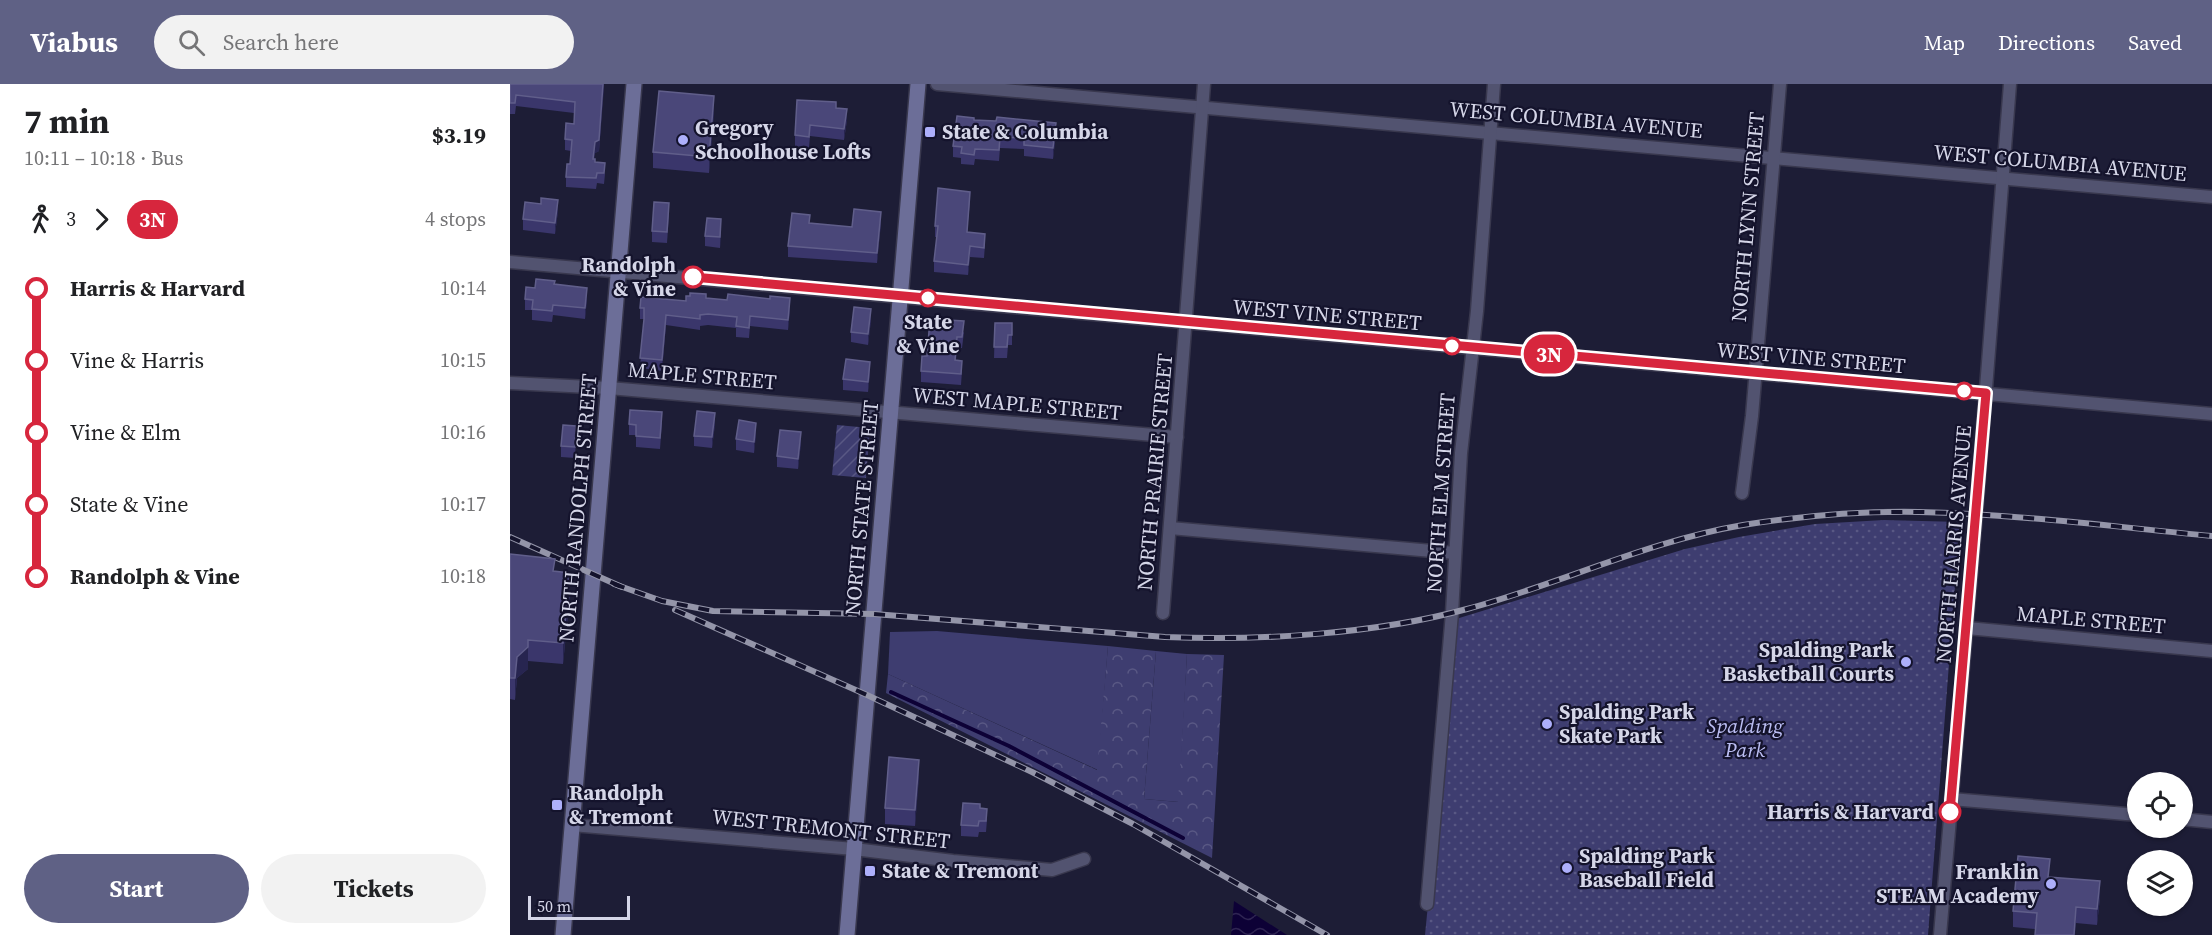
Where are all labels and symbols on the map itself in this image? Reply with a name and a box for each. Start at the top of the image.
street label: WEST COLUMBIA AVENUE [1448,94,1704,145]
street label: NORTH LYNN STREET [1724,110,1771,323]
place label: Gregory Schoolhouse Lofts [695,113,871,166]
place label: State & Columbia [942,117,1109,146]
marker: State & Columbia [923,125,937,139]
marker: Gregory Schoolhouse Lofts [676,133,690,147]
street label: WEST COLUMBIA AVENUE [1932,137,2188,188]
place label: Randolph & Vine [581,250,676,303]
marker: Randolph & Vine [682,266,704,288]
marker: State & Vine [919,289,937,307]
street label: WEST VINE STREET [1231,292,1423,337]
place label: State & Vine [897,307,959,360]
line badge: 3N [1522,334,1576,374]
street label: WEST VINE STREET [1715,335,1907,380]
unlabelled marker [1443,337,1461,355]
street label: NORTH PRAIRIE STREET [1130,352,1179,592]
street label: MAPLE STREET [626,355,778,396]
street label: NORTH RANDOLPH STREET [551,372,604,643]
street label: WEST MAPLE STREET [911,380,1123,427]
unlabelled marker [1955,382,1973,400]
street label: NORTH ELM STREET [1419,392,1462,594]
street label: NORTH STATE STREET [838,399,885,617]
street label: NORTH HARRIS AVENUE [1929,424,1978,664]
street label: MAPLE STREET [2015,599,2167,640]
place label: Spalding Park Basketball Courts [1723,635,1894,688]
marker: Spalding Park Basketball Courts [1899,655,1913,669]
place label: Spalding Park Skate Park [1559,697,1695,750]
park label: Spalding Park [1707,711,1784,764]
marker: Spalding Park Skate Park [1540,717,1554,731]
place label: Randolph & Tremont [569,778,673,831]
place label: Harris & Harvard [1767,797,1935,826]
marker: Randolph & Tremont [550,798,564,812]
marker: Harris & Harvard [1939,801,1961,823]
street label: WEST TREMONT STREET [710,802,952,855]
place label: Spalding Park Baseball Field [1579,841,1715,894]
place label: State & Tremont [882,856,1039,885]
place label: Franklin STEAM Academy [1876,857,2040,910]
marker: Spalding Park Baseball Field [1560,861,1574,875]
marker: State & Tremont [863,864,877,878]
marker: Franklin STEAM Academy [2044,877,2058,891]
scale bar [528,893,630,920]

